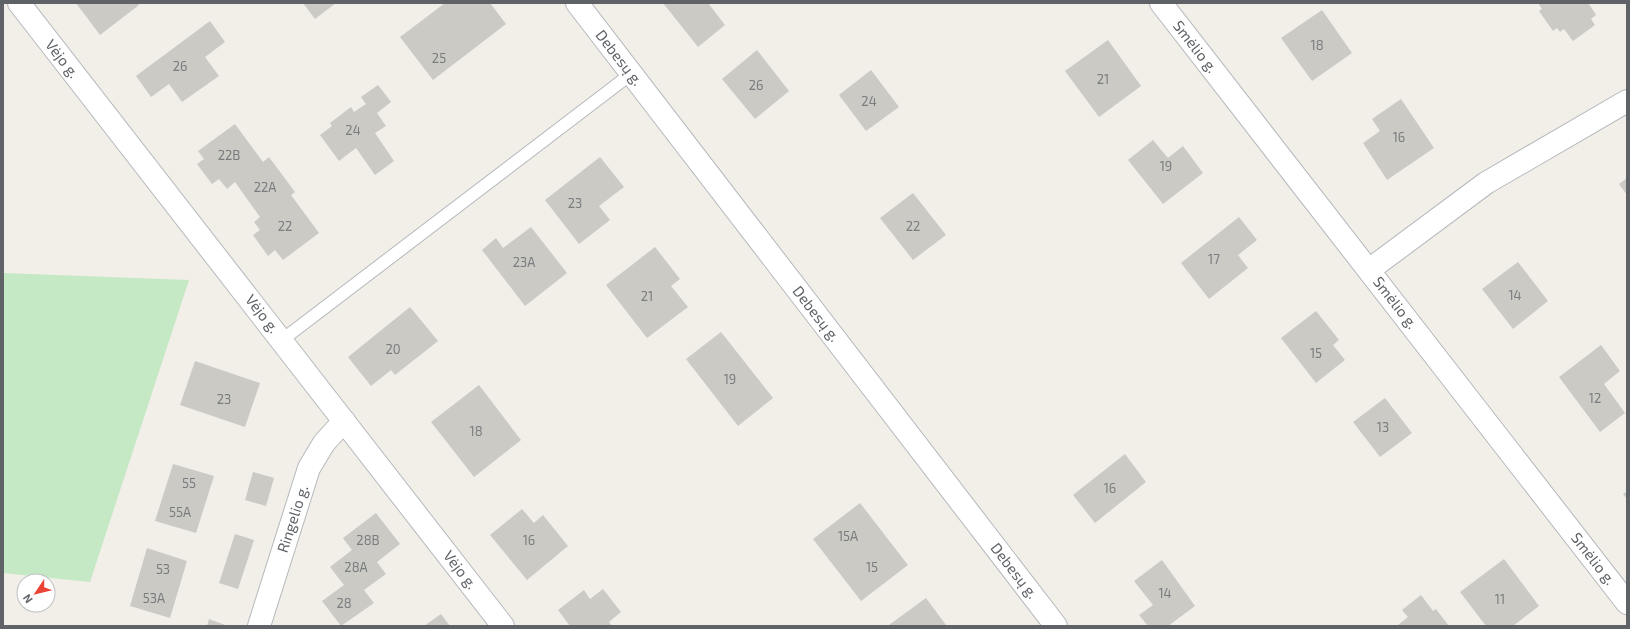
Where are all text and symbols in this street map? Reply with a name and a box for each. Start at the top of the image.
street label: Smėlio g. [1170,17,1222,76]
street label: Debesų g. [592,26,647,89]
street label: Vėjo g. [41,35,83,82]
house number: 18 [1310,37,1324,53]
house number: 25 [432,50,446,66]
house number: 26 [173,58,187,74]
house number: 21 [1097,71,1109,87]
house number: 26 [749,77,763,93]
house number: 24 [861,93,877,109]
house number: 24 [345,122,361,138]
house number: 16 [1393,129,1405,145]
house number: 22B [218,147,240,163]
house number: 19 [1160,158,1172,174]
house number: 22A [254,179,276,195]
house number: 23 [568,195,582,211]
house number: 22 [278,218,292,234]
house number: 22 [906,218,920,234]
house number: 17 [1208,251,1220,267]
house number: 23A [513,254,535,270]
street label: Smėlio g. [1370,273,1422,332]
street label: Debesų g. [789,282,844,345]
house number: 14 [1508,287,1522,303]
house number: 21 [641,288,653,304]
street label: Vėjo g. [241,290,283,337]
house number: 20 [385,341,401,357]
house number: 15 [1310,345,1322,361]
house number: 19 [724,371,736,387]
house number: 12 [1589,390,1601,406]
house number: 23 [217,391,231,407]
house number: 13 [1377,419,1389,435]
house number: 18 [469,423,483,439]
house number: 55 [182,475,196,491]
house number: 16 [1104,480,1116,496]
street label: Ringelio g. [273,483,311,555]
house number: 55A [169,504,191,520]
house number: 15A [838,528,858,544]
street label: Smėlio g. [1568,529,1620,588]
house number: 28B [356,532,380,548]
house number: 16 [523,532,535,548]
street label: Debesų g. [987,539,1042,602]
street label: Vėjo g. [439,546,481,593]
house number: 28A [344,559,368,575]
house number: 15 [866,559,878,575]
house number: 53 [156,561,170,577]
north arrow [16,573,56,613]
house number: 14 [1158,585,1172,601]
house number: 53A [143,590,165,606]
house number: 11 [1495,591,1505,607]
text: N [20,592,35,606]
house number: 28 [336,595,352,611]

